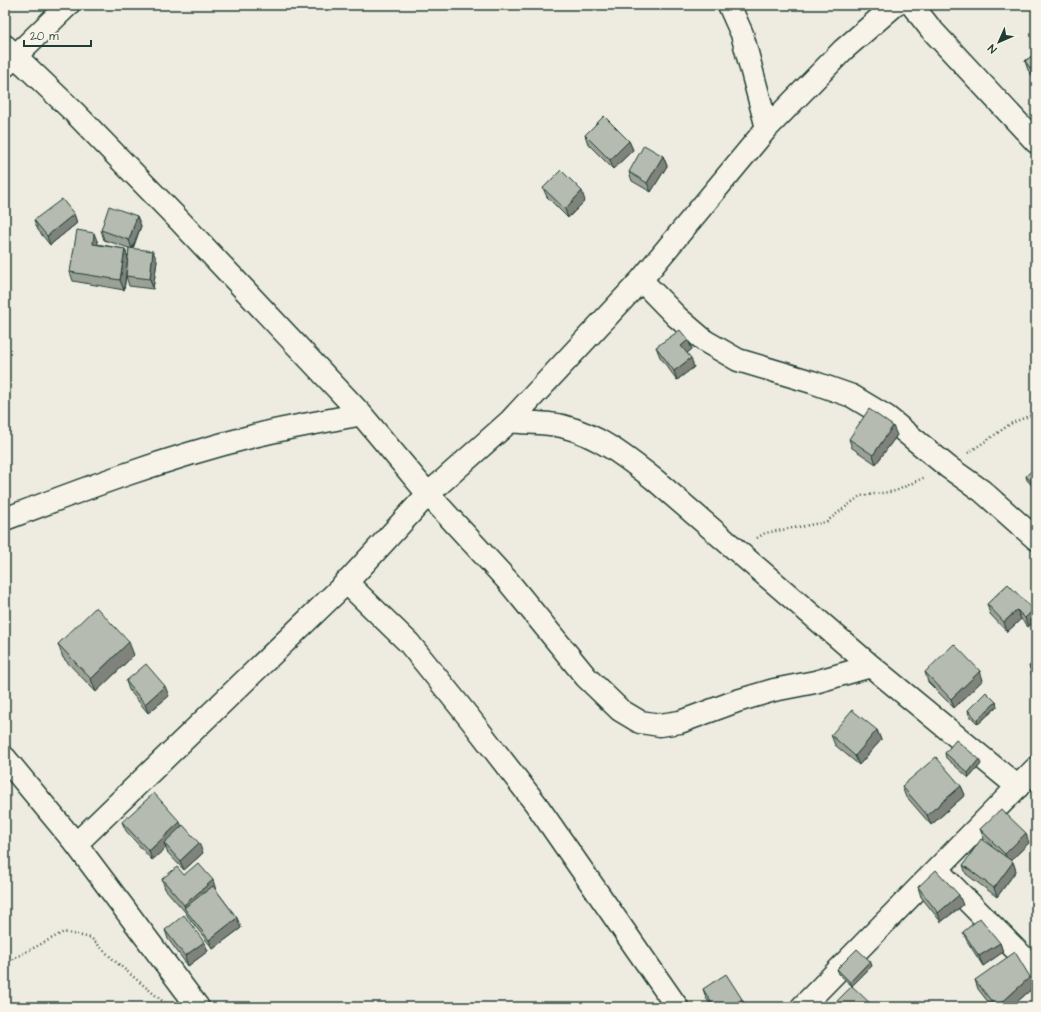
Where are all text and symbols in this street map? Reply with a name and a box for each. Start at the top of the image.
scale bar [24,22,91,48]
north arrow [979,22,1019,62]
text: 20 m [30,28,59,45]
text: N [984,41,1000,56]

